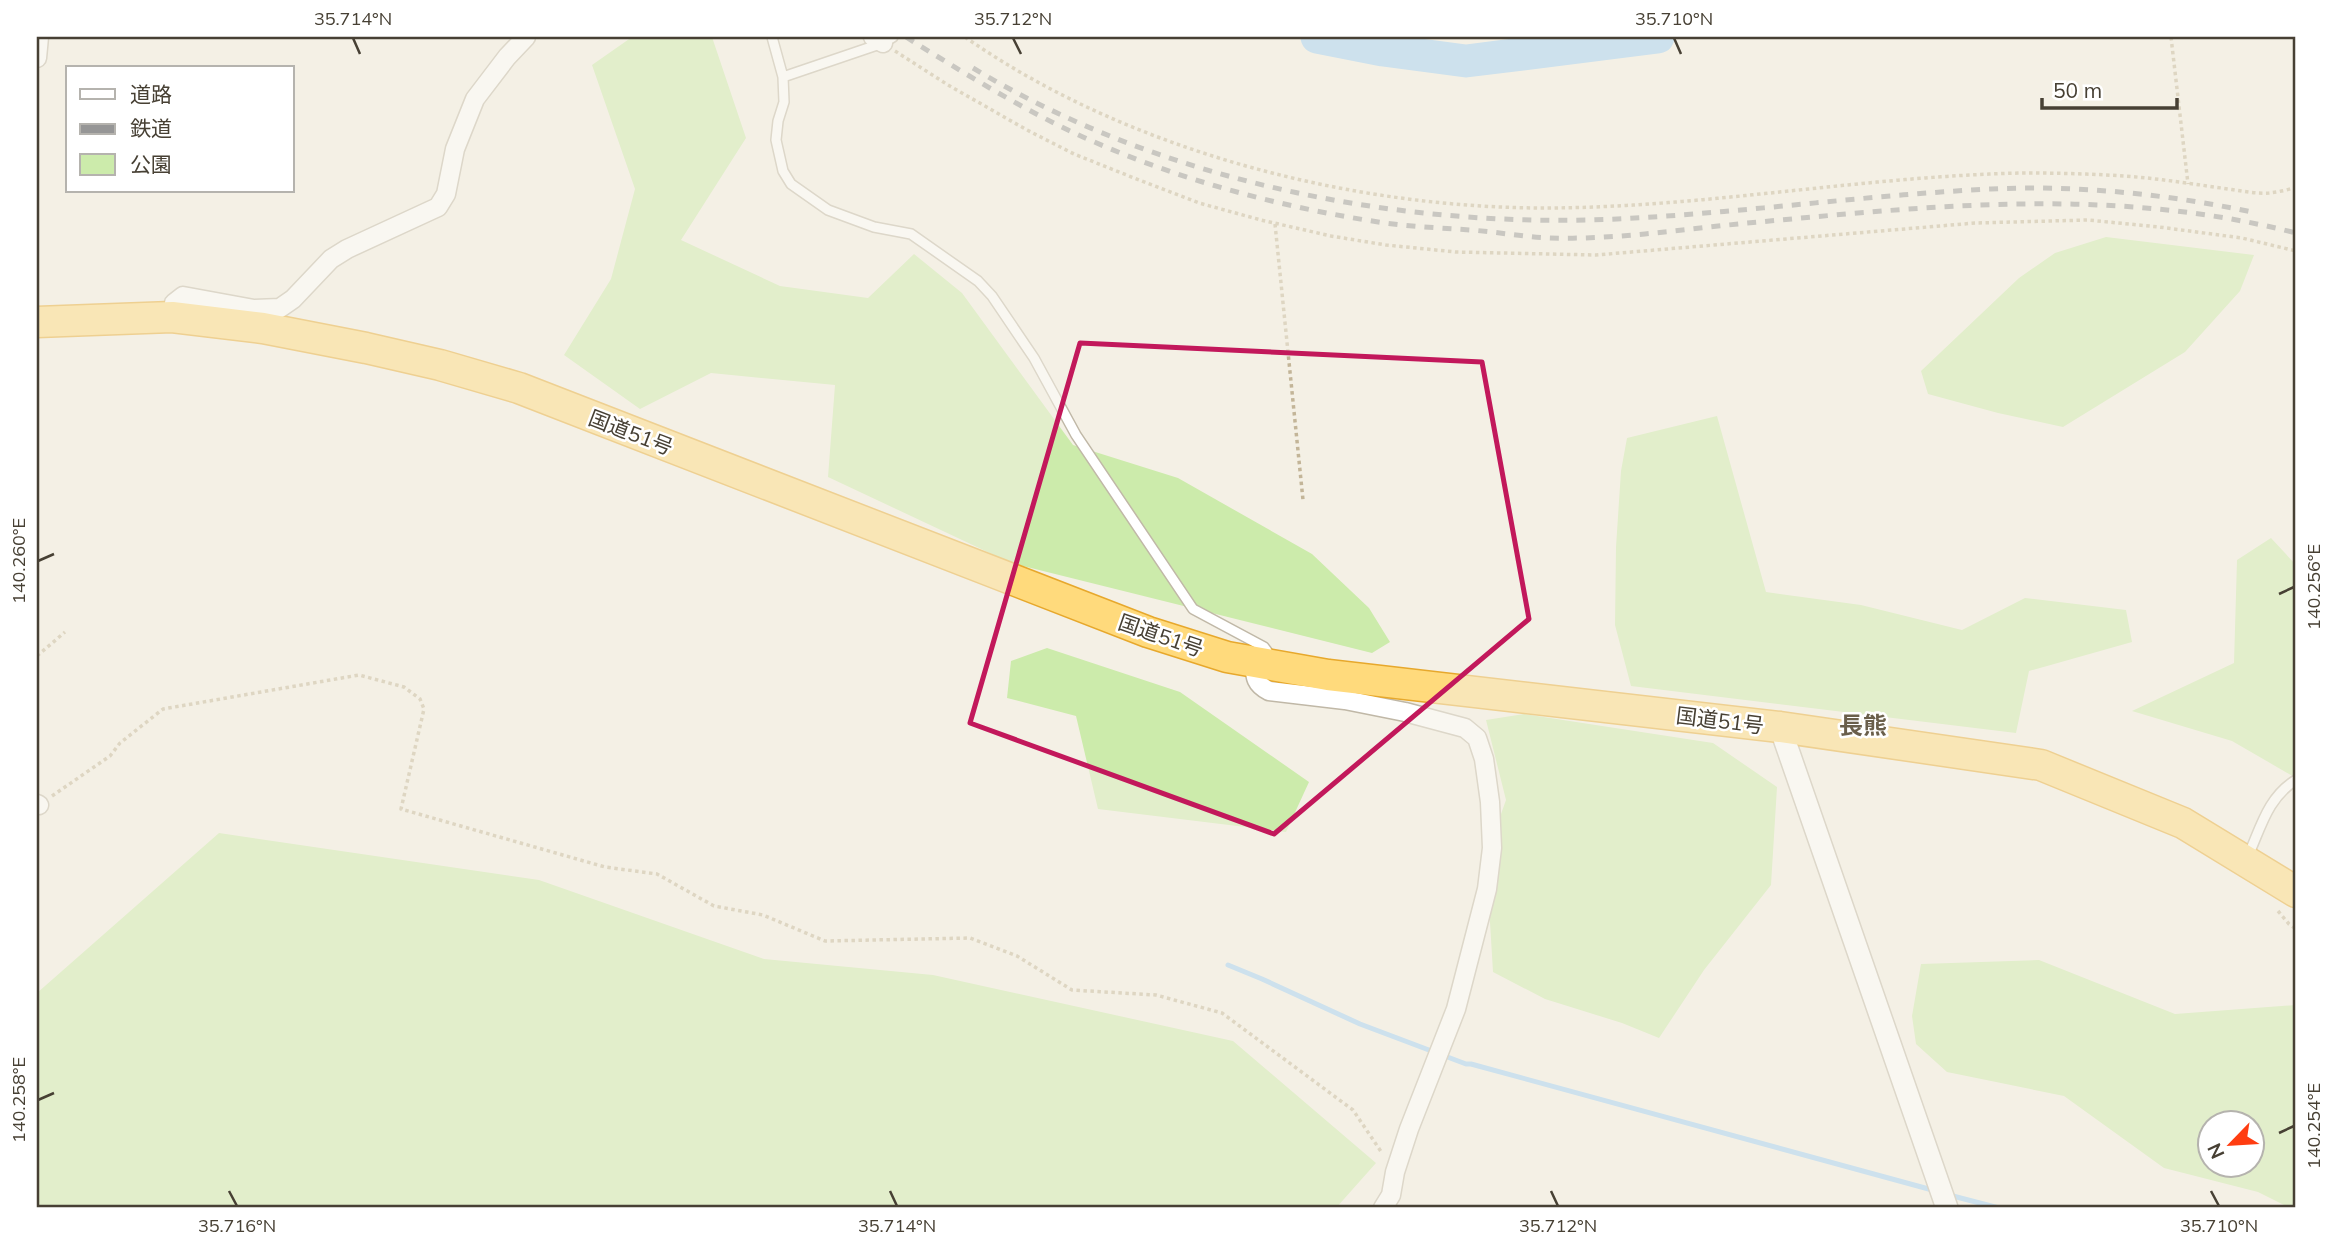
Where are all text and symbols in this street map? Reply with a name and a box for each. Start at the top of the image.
text: 35.714°N [314,7,392,30]
text: 35.712°N [974,7,1052,30]
text: 35.710°N [1635,7,1713,30]
legend [66,66,294,192]
scale bar [2042,66,2177,110]
text: 50 m [2053,77,2102,103]
text: 道路 [130,81,172,107]
text: 鉄道 [130,115,172,141]
text: 公園 [130,151,172,177]
street label: 国道51号 [585,404,677,460]
text: 140.260°E [7,518,30,604]
text: 140.256°E [2302,544,2325,630]
street label: 国道51号 [1115,608,1207,662]
street label: 国道51号 [1675,702,1765,738]
district label: 長熊 [1839,710,1887,740]
text: 140.258°E [7,1057,30,1143]
text: 140.254°E [2302,1083,2325,1169]
north arrow [2196,1108,2266,1178]
text: N [2202,1140,2230,1163]
text: 35.716°N [198,1214,276,1237]
text: 35.714°N [858,1214,936,1237]
text: 35.712°N [1519,1214,1597,1237]
text: 35.710°N [2180,1214,2258,1237]

